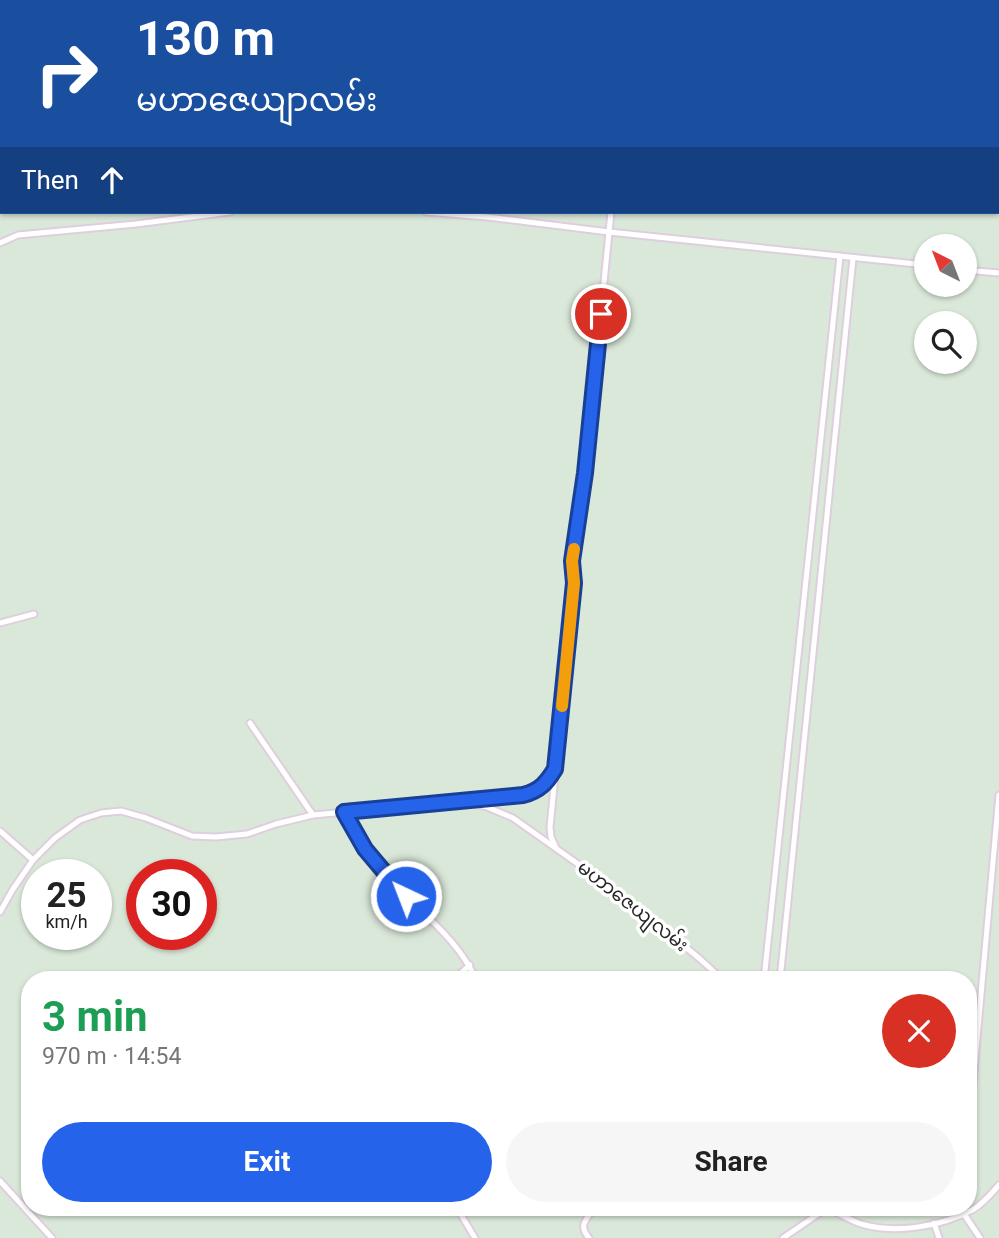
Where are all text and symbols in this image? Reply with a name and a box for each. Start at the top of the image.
text: 130 m [136,10,275,67]
icon: right [21,28,112,119]
text: မဟာဇေယျာလမ်း [136,81,377,119]
icon: ahead [93,161,131,199]
text: Then [21,165,79,195]
north arrow [914,234,976,298]
map controls [914,234,977,374]
pin [571,284,631,344]
icon: arrive [582,295,620,333]
button: search [914,311,977,374]
street label: မဟာဇေယျလမ်း [570,853,695,960]
speed limit sign: 30 [126,859,217,950]
position arrow [369,859,443,933]
text: 25 [46,875,87,916]
text: km/h [45,911,88,932]
text: 3 min [42,992,148,1041]
button: close [882,994,956,1068]
text: 970 m · 14:54 [42,1043,181,1070]
button: Exit [42,1122,492,1202]
button: Share [506,1122,956,1202]

